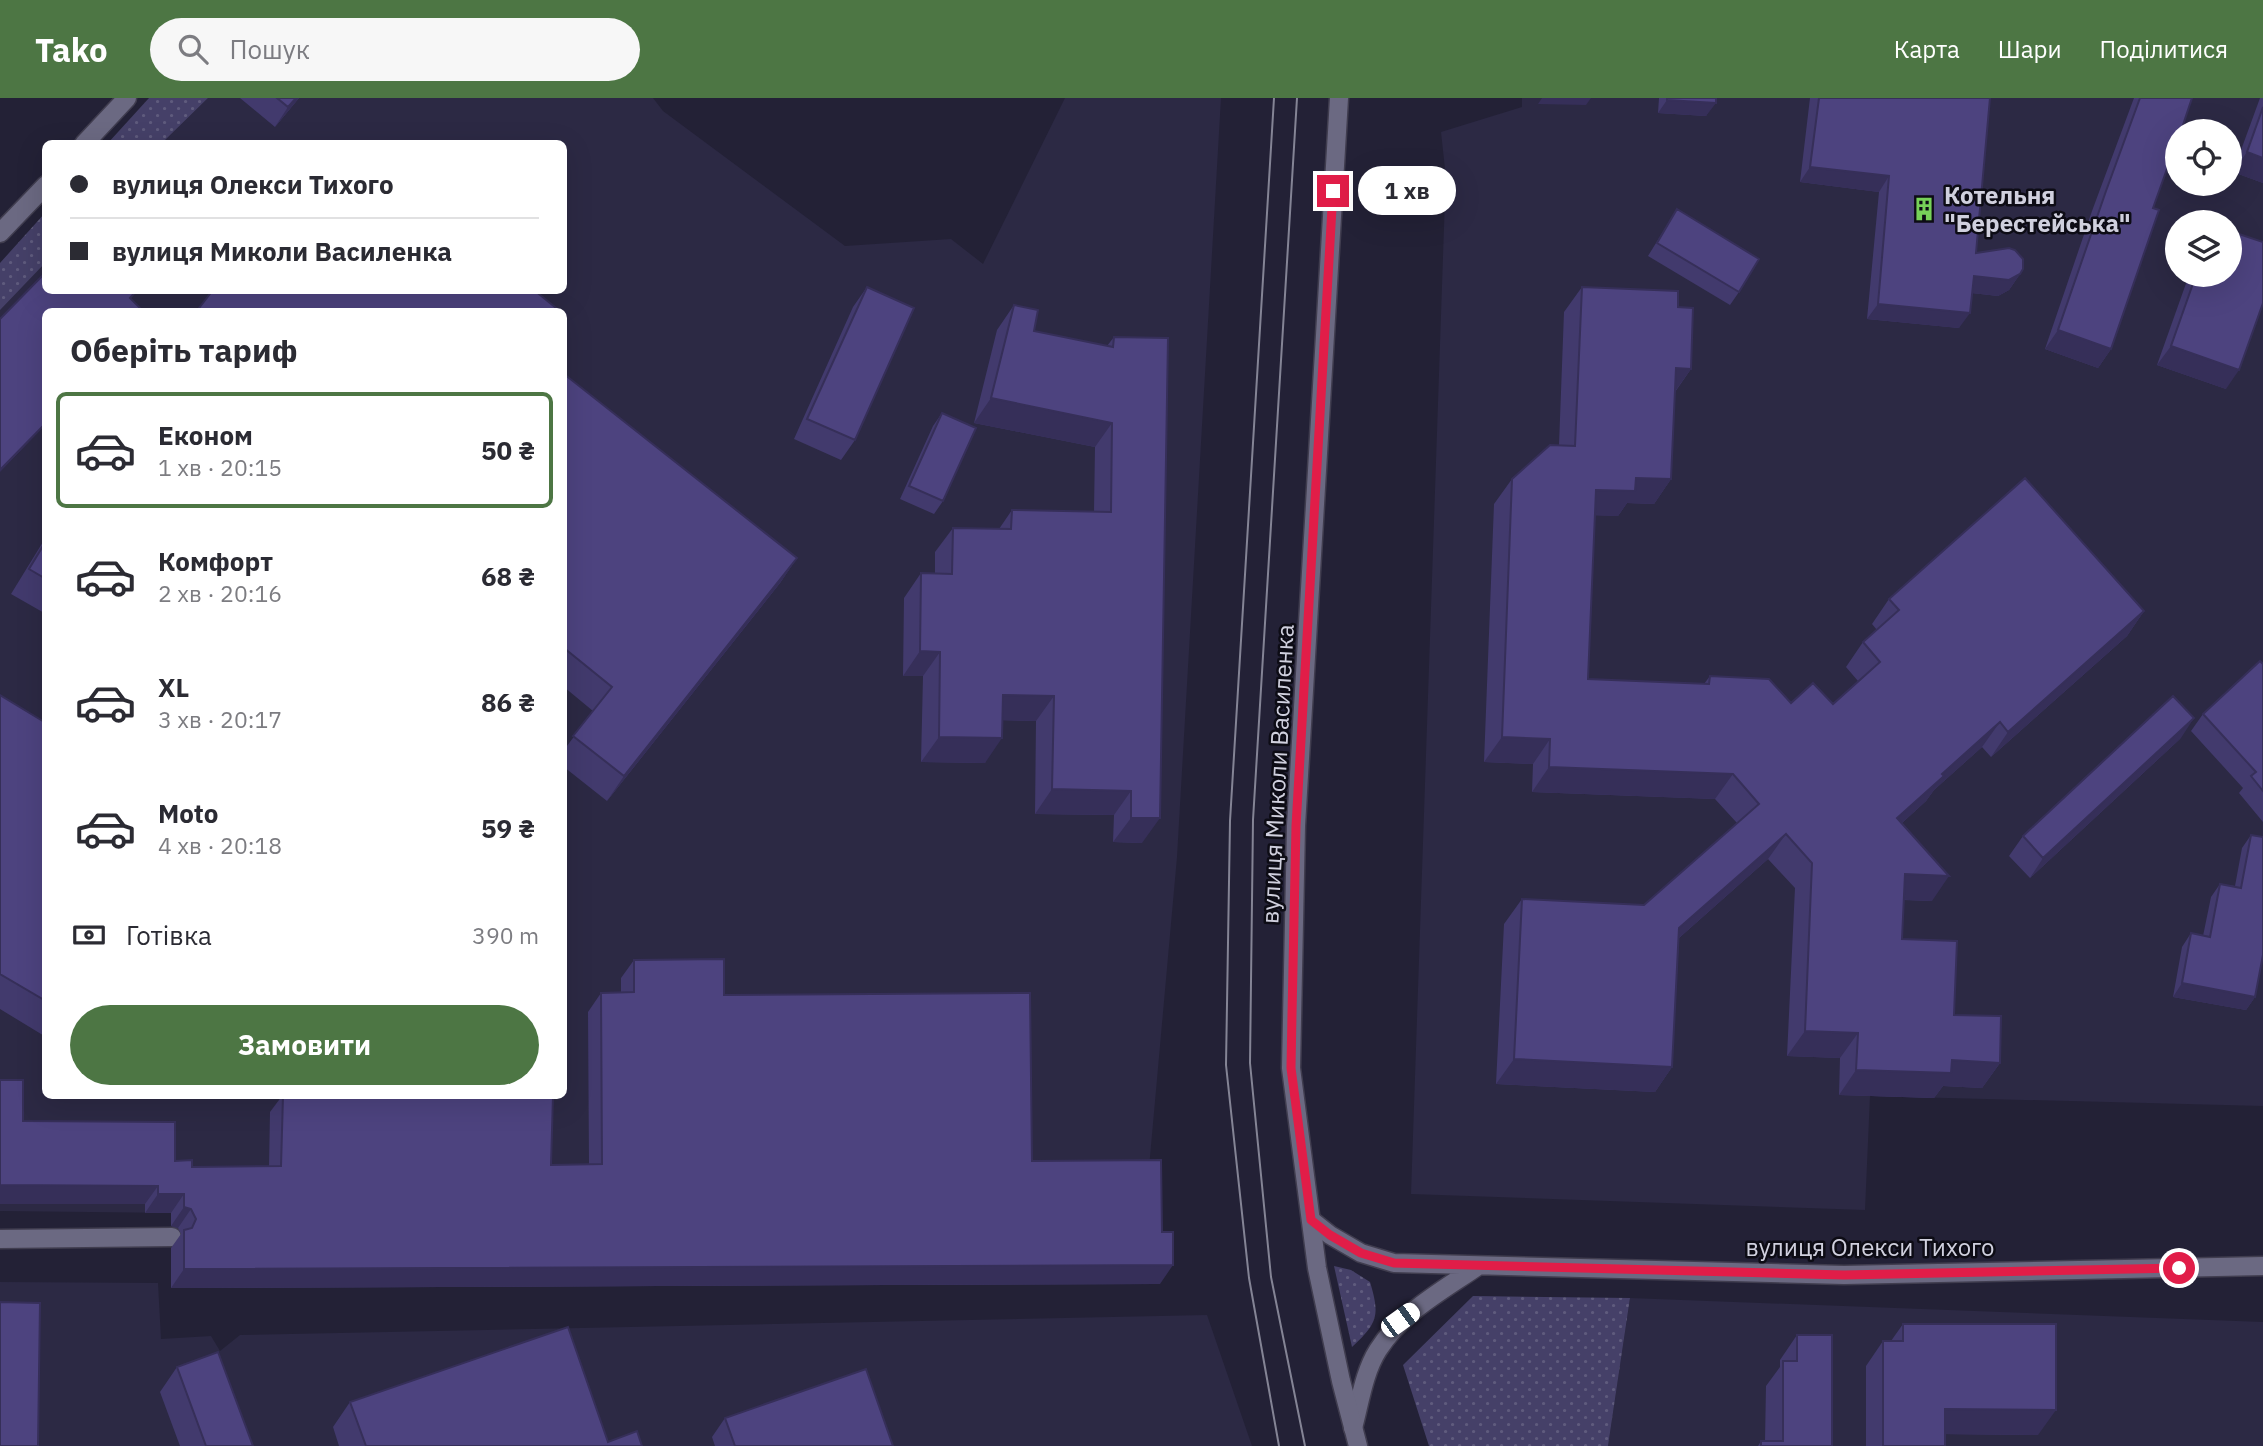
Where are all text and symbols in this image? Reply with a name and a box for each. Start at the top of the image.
search box [150,18,640,81]
text: Tako [35,28,108,71]
icon: search [174,30,212,68]
text: Пошук [230,32,310,66]
text: Карта [1894,33,1960,65]
text: Шари [1998,33,2062,65]
text: Поділитися [2100,33,2228,65]
map controls [2165,119,2242,287]
button: locate [2165,119,2242,196]
callout: 1 хв [1358,166,1456,216]
text: вулиця Олекси Тихого [112,167,394,201]
route end [1317,175,1349,207]
text: 1 хв [1384,175,1430,205]
place label: Котельня "Берестейська" [1944,179,2131,239]
building icon: Котельня "Берестейська" [1910,195,1938,223]
button: layers [2165,210,2242,287]
text: вулиця Миколи Василенка [112,234,452,268]
text: Оберіть тариф [70,329,297,371]
text: Економ [158,418,253,452]
icon: car [74,419,137,482]
text: 50 ₴ [481,433,535,467]
text: 1 хв · 20:15 [158,452,282,482]
text: Комфорт [158,544,273,578]
icon: car [74,545,137,608]
text: 68 ₴ [481,559,535,593]
text: 2 хв · 20:16 [158,578,282,608]
street label: вулиця Миколи Василенка [1253,623,1301,925]
text: XL [158,670,189,704]
icon: car [74,671,137,734]
text: 86 ₴ [481,685,535,719]
text: 3 хв · 20:17 [158,704,282,734]
text: Moto [158,796,218,830]
icon: car [74,797,137,860]
text: 59 ₴ [481,811,535,845]
text: 4 хв · 20:18 [158,830,282,860]
icon: cash [70,916,108,954]
text: Готівка [126,918,212,952]
text: 390 m [472,920,539,950]
button: Замовити [70,1005,539,1085]
street label: вулиця Олекси Тихого [1745,1231,1995,1263]
route start [2163,1252,2195,1284]
car [1377,1299,1424,1341]

